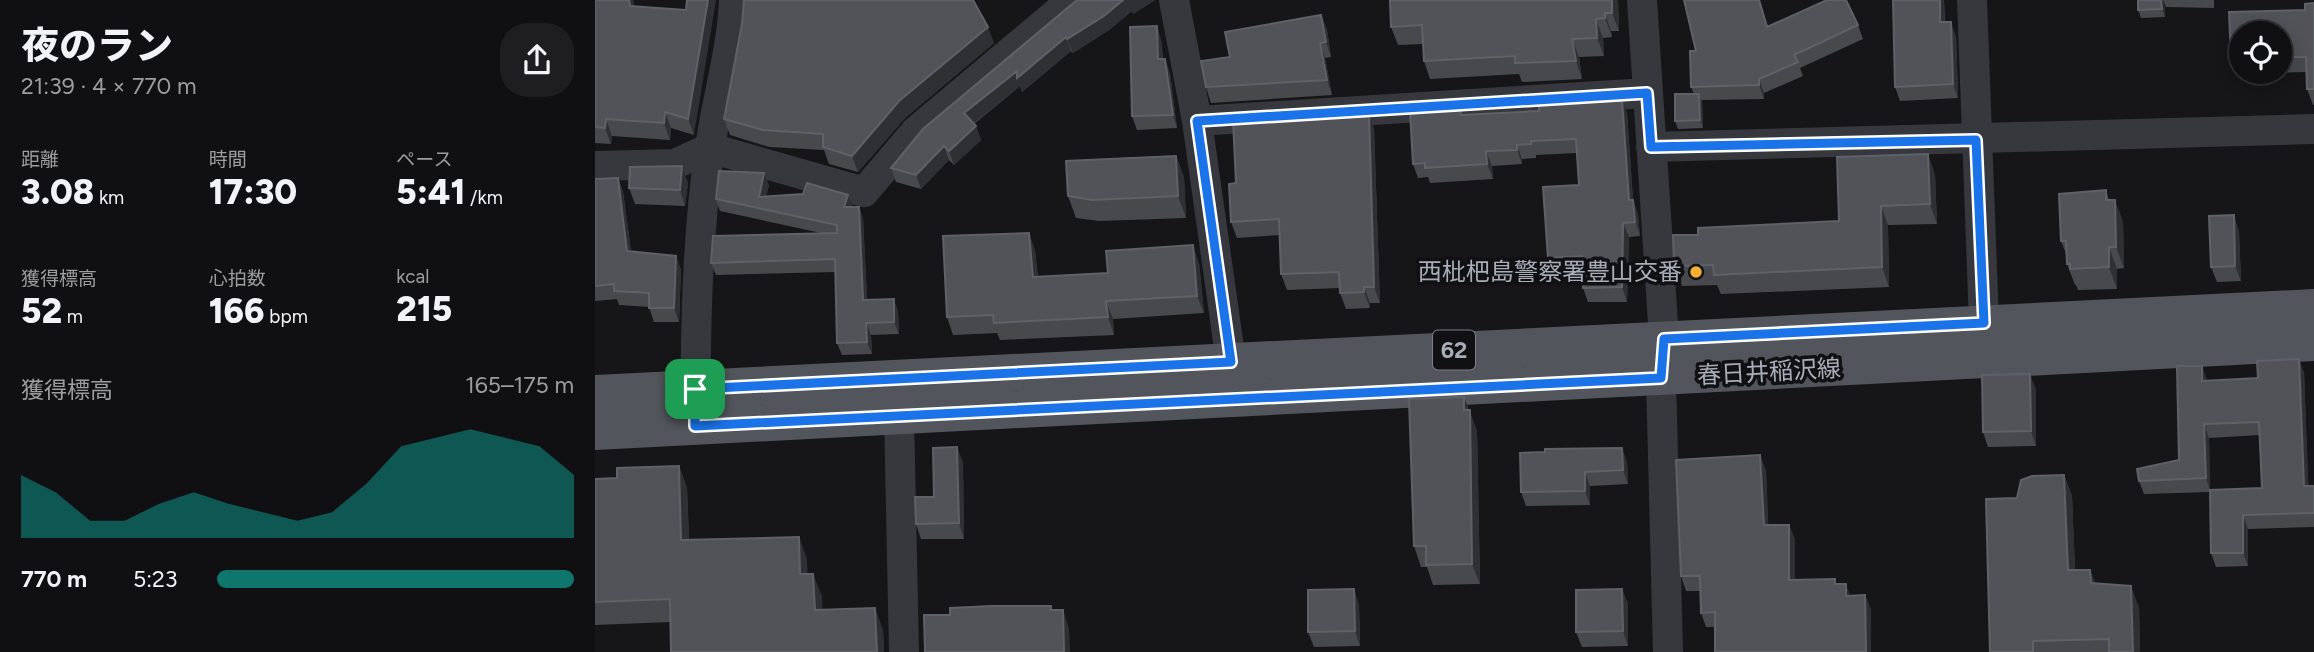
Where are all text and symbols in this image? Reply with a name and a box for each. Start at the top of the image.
map controls [2229,21,2292,84]
button: locate [2229,21,2292,84]
text: 夜のラン [21,23,173,69]
button: share [500,23,574,97]
text: 21:39 · 4 × 770 m [21,72,197,100]
text: 距離 [21,148,59,171]
text: 時間 [209,148,247,171]
text: ペース [396,148,452,171]
text: 3.08 [21,171,94,213]
text: 17:30 [209,171,297,213]
text: 5:41 [396,171,465,213]
text: km [94,186,124,209]
text: /km [465,186,503,209]
place label: 西枇杷島警察署豊山交番 [1418,257,1682,286]
marker: 西枇杷島警察署豊山交番 [1688,264,1704,280]
text: kcal [396,265,430,288]
text: 獲得標高 [21,267,97,290]
text: 心拍数 [209,267,266,290]
text: 215 [396,288,452,330]
text: 52 [21,290,62,332]
text: 166 [209,290,265,332]
text: m [62,305,83,328]
text: bpm [265,305,308,328]
road number: 62 [1433,330,1475,370]
street label: 春日井稲沢線 [1696,353,1842,390]
pin [665,359,725,419]
icon: arrive [676,370,714,408]
text: 165–175 m [465,371,574,399]
text: 獲得標高 [21,376,113,404]
text: 770 m [21,565,87,593]
text: 5:23 [133,565,177,593]

